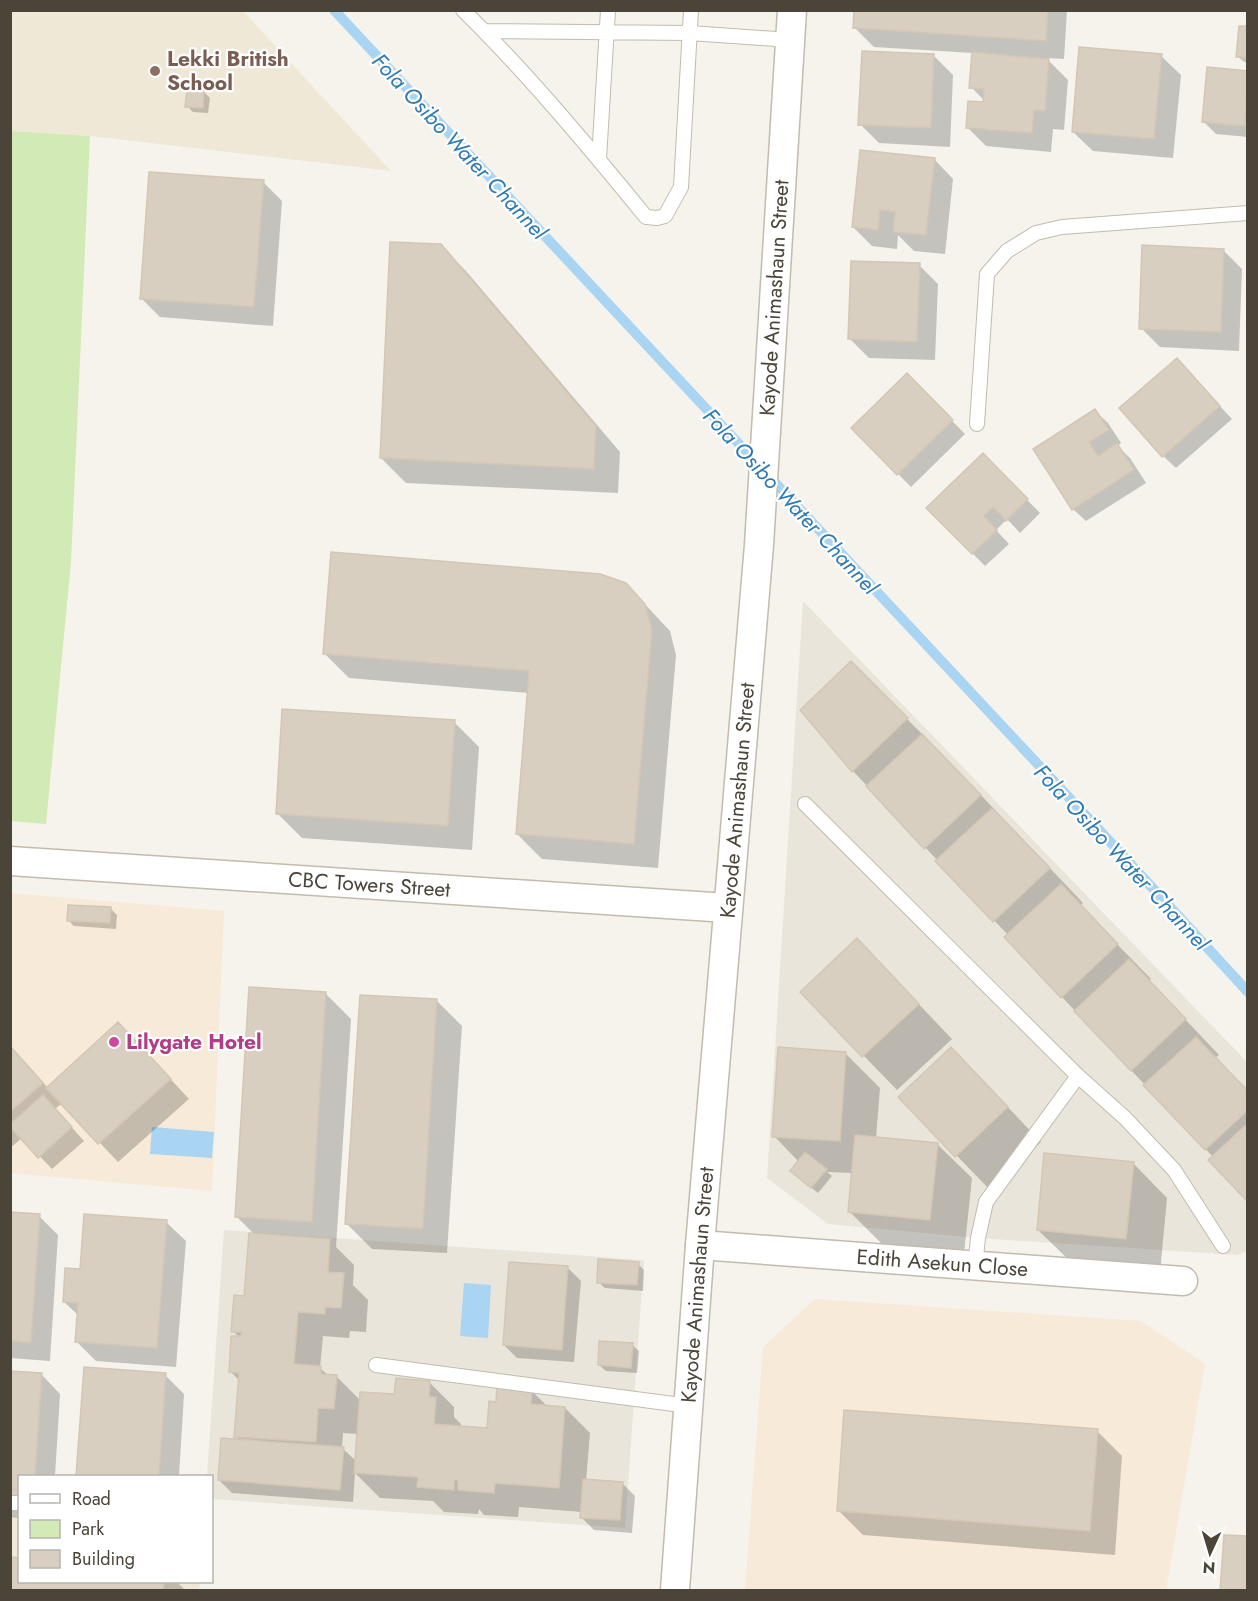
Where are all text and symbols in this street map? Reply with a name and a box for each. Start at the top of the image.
place label: Lekki British School [167,44,289,98]
water label: Fola Osibo Water Channel [365,46,556,247]
marker: Lekki British School [148,64,162,78]
street label: Kayode Animashaun Street [752,179,796,417]
water label: Fola Osibo Water Channel [696,401,887,602]
street label: Kayode Animashaun Street [713,681,762,920]
water label: Fola Osibo Water Channel [1027,757,1218,958]
street label: CBC Towers Street [287,864,451,905]
place label: Lilygate Hotel [126,1027,262,1057]
marker: Lilygate Hotel [107,1035,121,1049]
street label: Kayode Animashaun Street [674,1166,722,1404]
street label: Edith Asekun Close [855,1242,1029,1284]
legend [18,1475,213,1583]
text: Road [72,1486,111,1512]
text: Park [72,1516,104,1542]
north arrow [1180,1523,1240,1583]
text: Building [72,1546,135,1572]
text: N [1202,1556,1216,1579]

